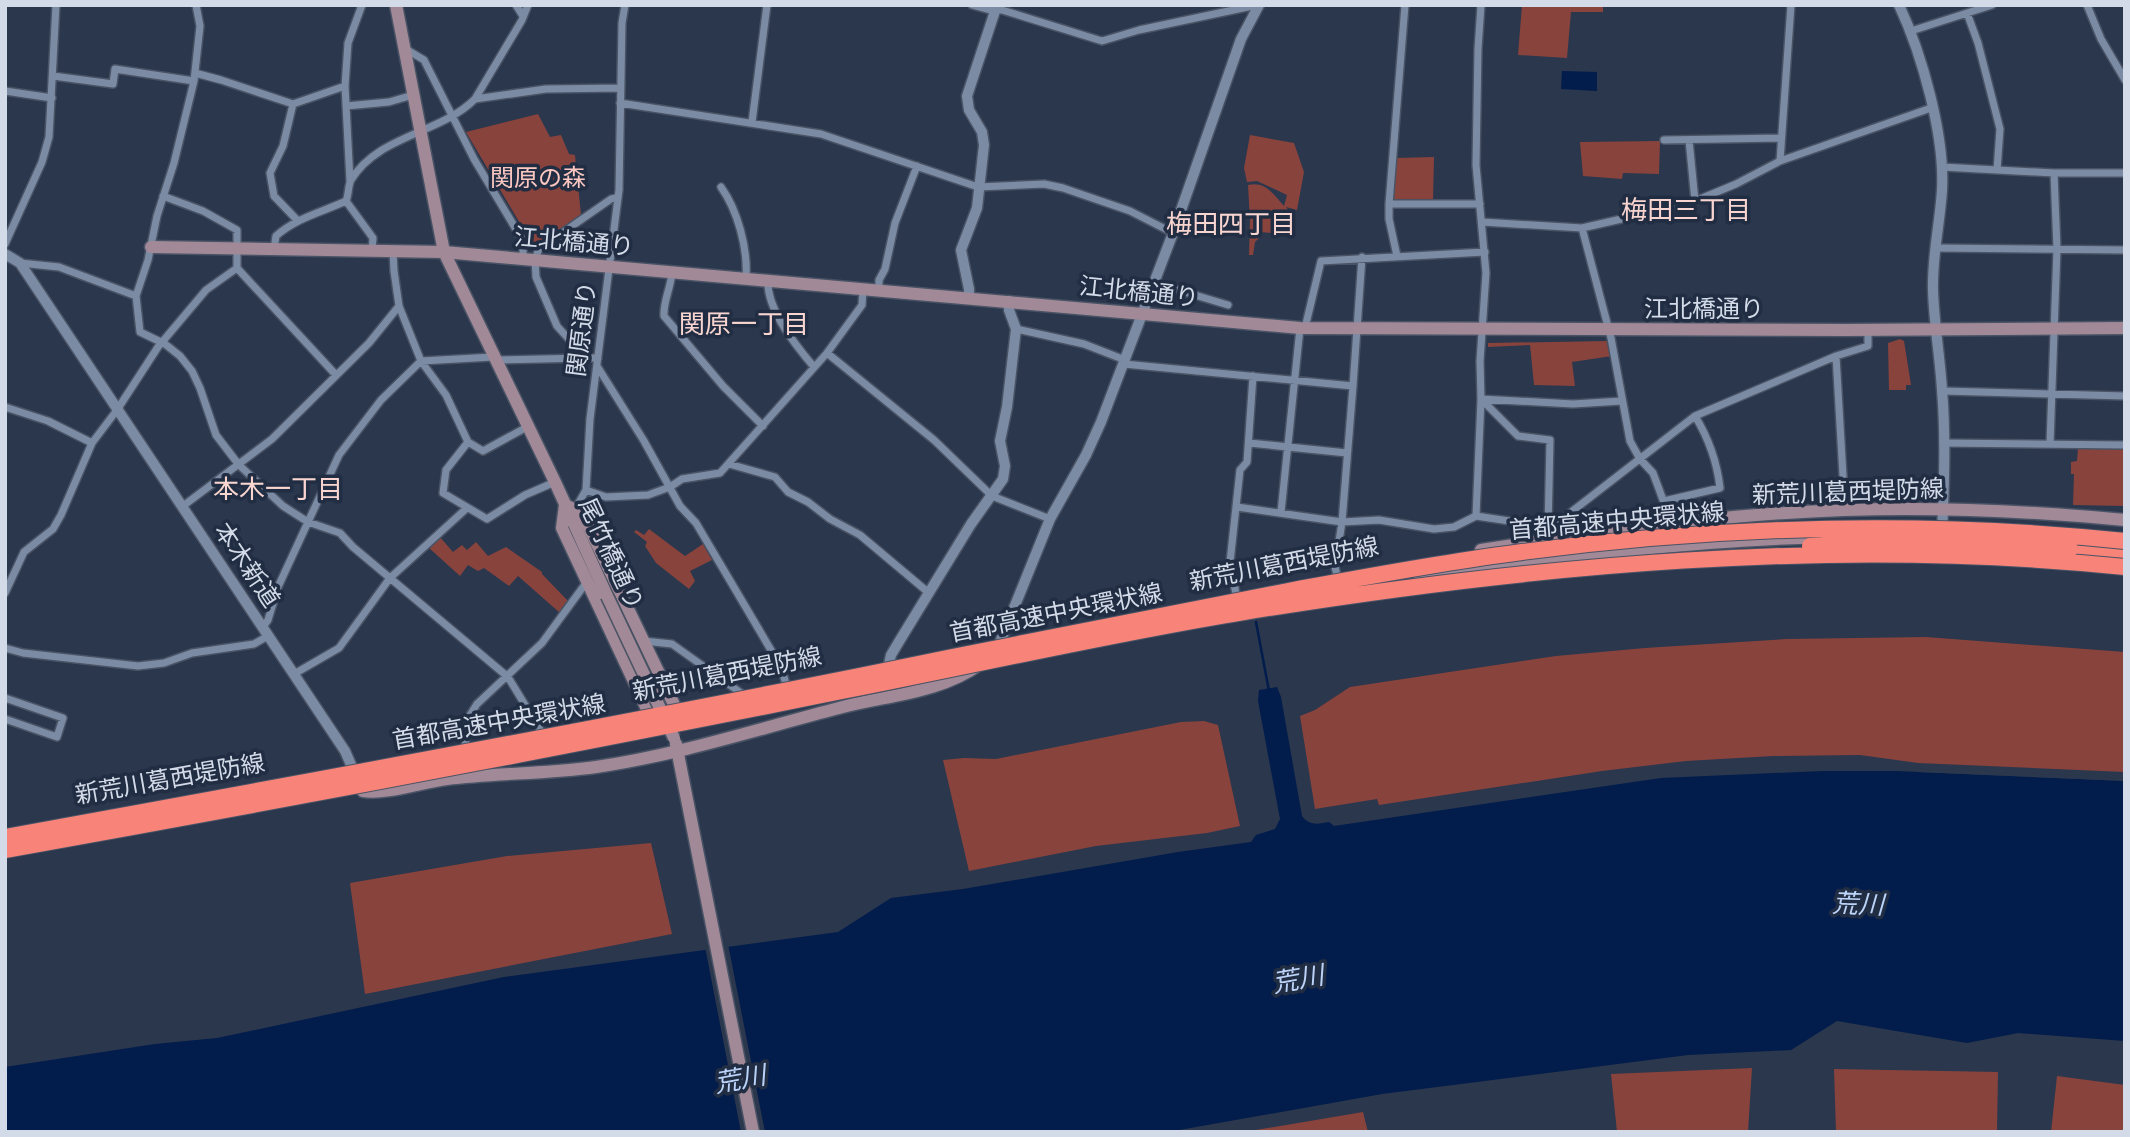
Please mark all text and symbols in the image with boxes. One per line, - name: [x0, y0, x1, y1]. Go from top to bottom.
- park label: 関原の森: [490, 160, 586, 195]
- district label: 梅田三丁目: [1621, 191, 1751, 229]
- district label: 梅田四丁目: [1166, 205, 1296, 243]
- street label: 江北橋通り: [513, 219, 635, 264]
- street label: 江北橋通り: [1078, 268, 1201, 315]
- street label: 関原通り: [558, 279, 605, 379]
- street label: 江北橋通り: [1644, 291, 1764, 326]
- district label: 関原一丁目: [679, 305, 809, 343]
- district label: 本木一丁目: [213, 470, 343, 508]
- street label: 新荒川葛西堤防線: [1751, 471, 1945, 512]
- street label: 尾竹橋通り: [570, 492, 653, 616]
- street label: 首都高速中央環状線: [1508, 494, 1726, 547]
- street label: 本木新道: [206, 515, 289, 614]
- street label: 新荒川葛西堤防線: [1186, 528, 1381, 599]
- street label: 首都高速中央環状線: [947, 575, 1165, 650]
- street label: 新荒川葛西堤防線: [629, 638, 824, 709]
- street label: 首都高速中央環状線: [390, 686, 608, 757]
- street label: 新荒川葛西堤防線: [72, 745, 267, 812]
- water label: 荒川: [1831, 884, 1888, 924]
- water label: 荒川: [1269, 955, 1330, 1002]
- water label: 荒川: [711, 1055, 772, 1102]

